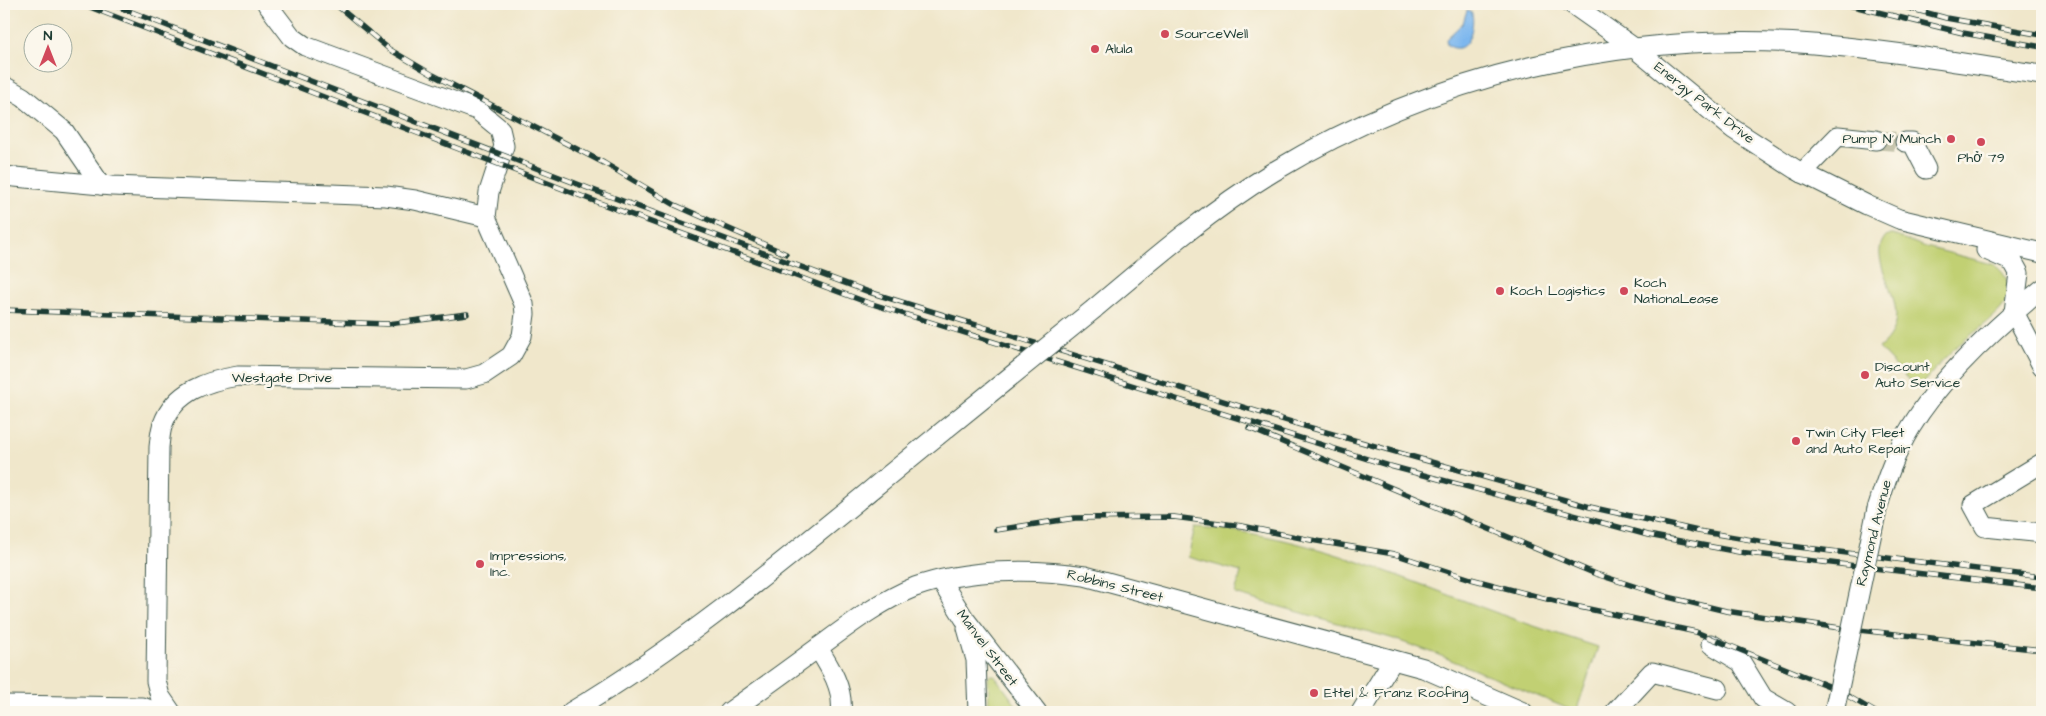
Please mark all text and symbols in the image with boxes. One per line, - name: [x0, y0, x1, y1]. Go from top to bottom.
- north arrow: [22, 22, 72, 72]
- place label: SourceWell: [1175, 24, 1248, 44]
- text: N: [44, 26, 53, 46]
- marker: SourceWell: [1159, 28, 1171, 40]
- place label: Alula: [1105, 39, 1133, 59]
- marker: Alula: [1089, 43, 1101, 55]
- street label: Energy Park Drive: [1649, 57, 1759, 149]
- place label: Pump N' Munch: [1843, 129, 1941, 149]
- marker: Pump N' Munch: [1945, 133, 1957, 145]
- marker: Phở 79: [1975, 136, 1987, 148]
- place label: Phở 79: [1957, 148, 2005, 168]
- place label: Koch NationaLease: [1634, 273, 1719, 309]
- place label: Koch Logistics: [1510, 281, 1605, 301]
- marker: Koch Logistics: [1494, 285, 1506, 297]
- marker: Koch NationaLease: [1618, 285, 1630, 297]
- place label: Discount Auto Service: [1875, 357, 1961, 393]
- street label: Westgate Drive: [232, 368, 333, 388]
- marker: Discount Auto Service: [1859, 369, 1871, 381]
- place label: Twin City Fleet and Auto Repair: [1806, 423, 1911, 459]
- marker: Twin City Fleet and Auto Repair: [1790, 435, 1802, 447]
- street label: Raymond Avenue: [1851, 477, 1897, 588]
- place label: Impressions, Inc.: [490, 546, 567, 582]
- marker: Impressions, Inc.: [474, 558, 486, 570]
- street label: Robbins Street: [1065, 564, 1166, 608]
- street label: Manvel Street: [951, 605, 1023, 691]
- place label: Ettel & Franz Roofing: [1324, 683, 1468, 703]
- marker: Ettel & Franz Roofing: [1308, 687, 1320, 699]

